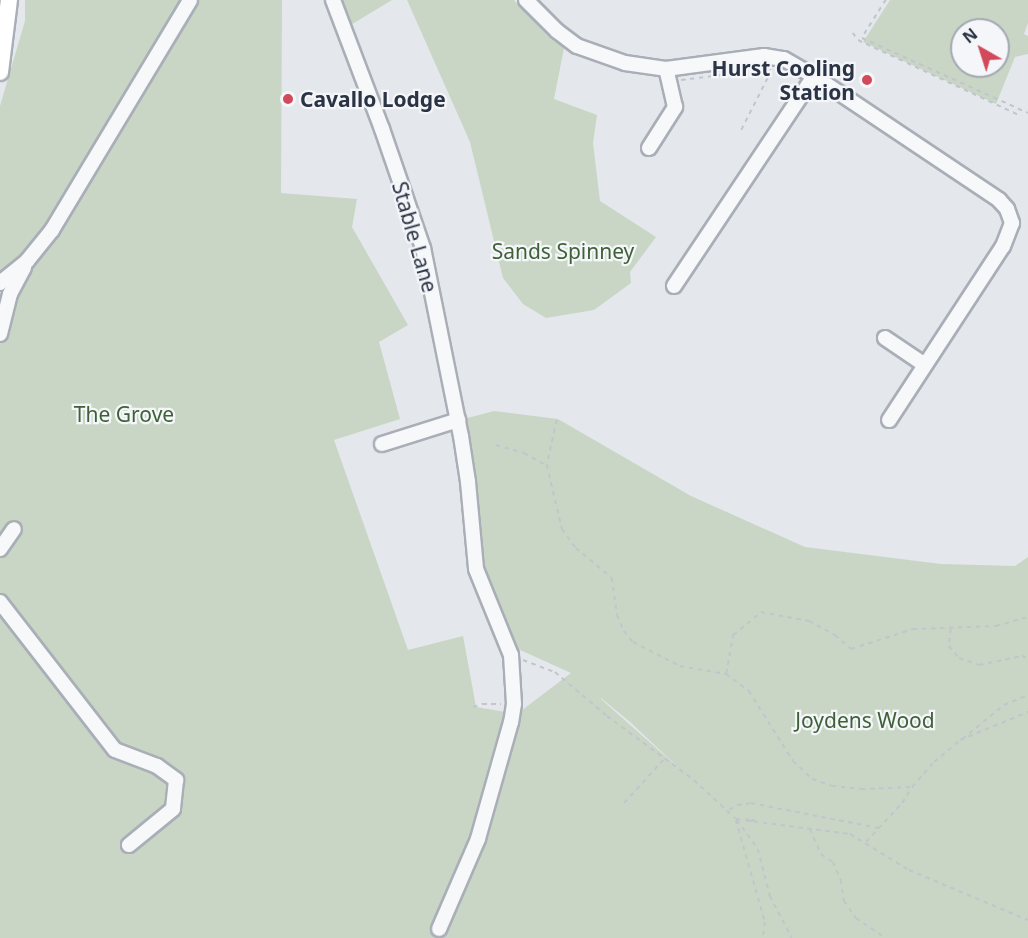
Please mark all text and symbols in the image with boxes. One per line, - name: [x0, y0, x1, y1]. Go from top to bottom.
- north arrow: [950, 18, 1010, 78]
- text: N: [958, 23, 982, 48]
- place label: Hurst Cooling Station: [712, 55, 855, 105]
- marker: Hurst Cooling Station: [860, 73, 874, 87]
- place label: Cavallo Lodge: [300, 86, 446, 112]
- marker: Cavallo Lodge: [281, 92, 295, 106]
- street label: Stable Lane: [387, 179, 443, 295]
- park label: Sands Spinney: [492, 238, 634, 264]
- park label: The Grove: [74, 401, 174, 427]
- park label: Joydens Wood: [795, 707, 935, 733]

